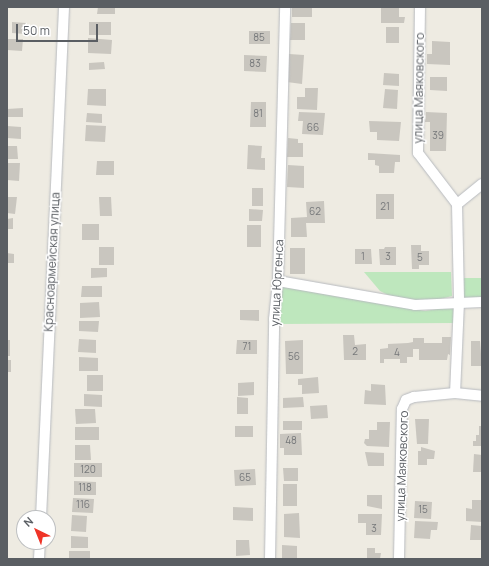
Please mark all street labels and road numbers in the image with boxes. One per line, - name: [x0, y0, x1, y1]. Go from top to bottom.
- street label: улица Маяковского: [411, 32, 427, 144]
- street label: Красноармейская улица: [41, 192, 63, 332]
- street label: улица Юргенса: [268, 239, 286, 327]
- street label: улица Маяковского: [393, 410, 411, 522]

